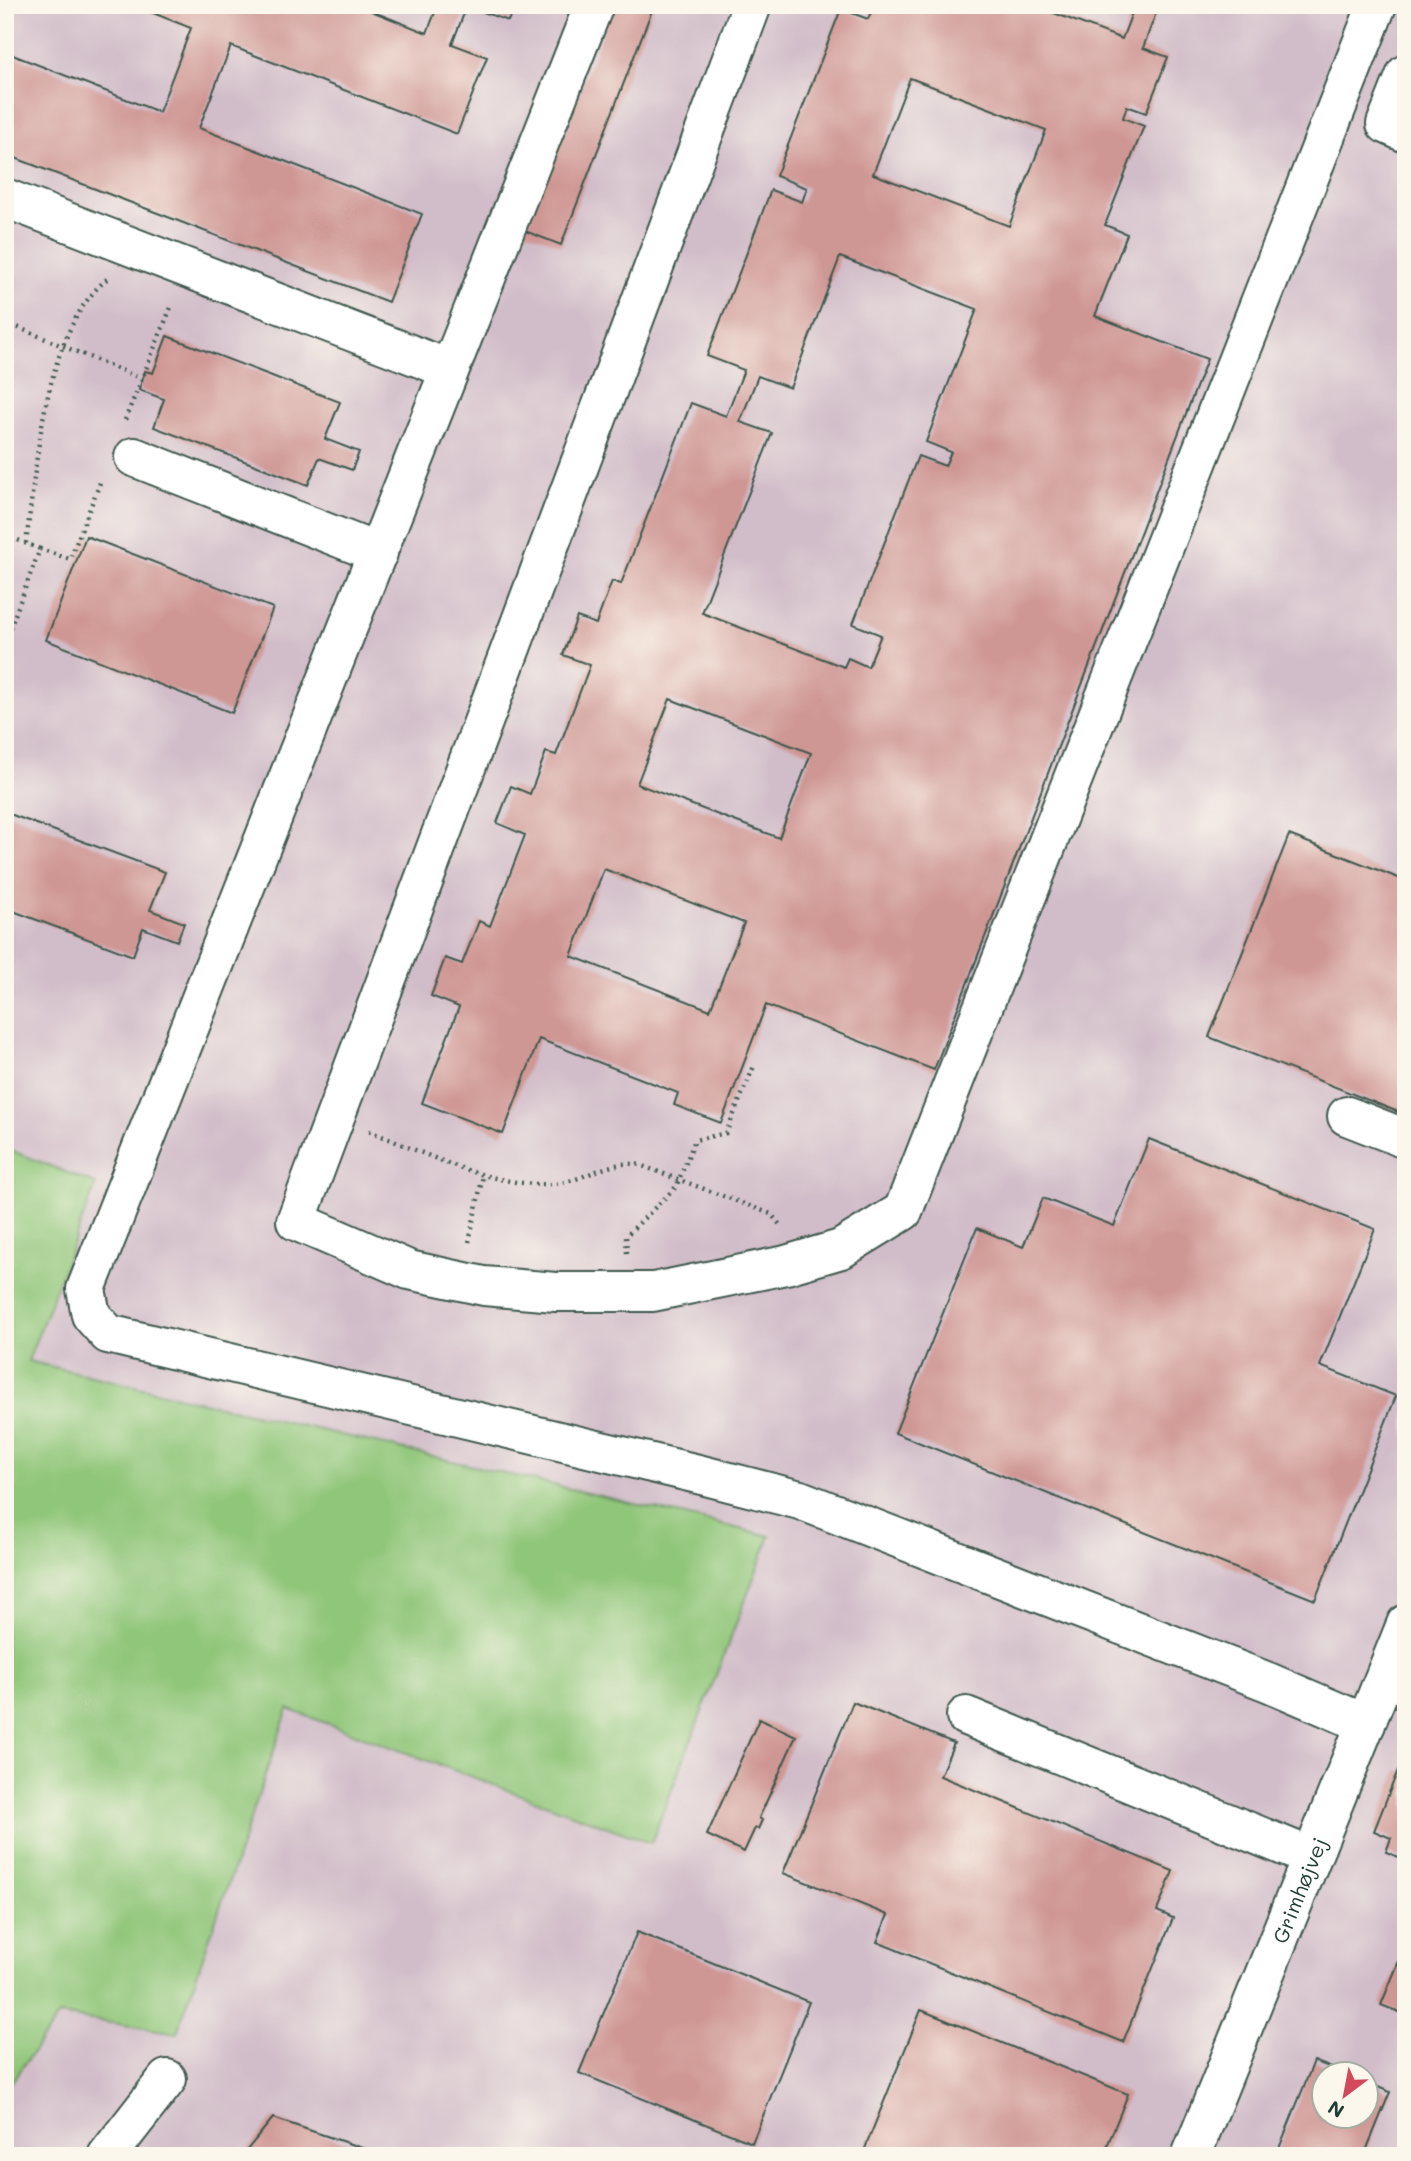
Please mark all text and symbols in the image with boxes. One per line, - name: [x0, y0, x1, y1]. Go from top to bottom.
- street label: Grimhøjvej: [1265, 1833, 1332, 1947]
- north arrow: [1310, 2060, 1380, 2130]
- text: N: [1323, 2095, 1348, 2124]

